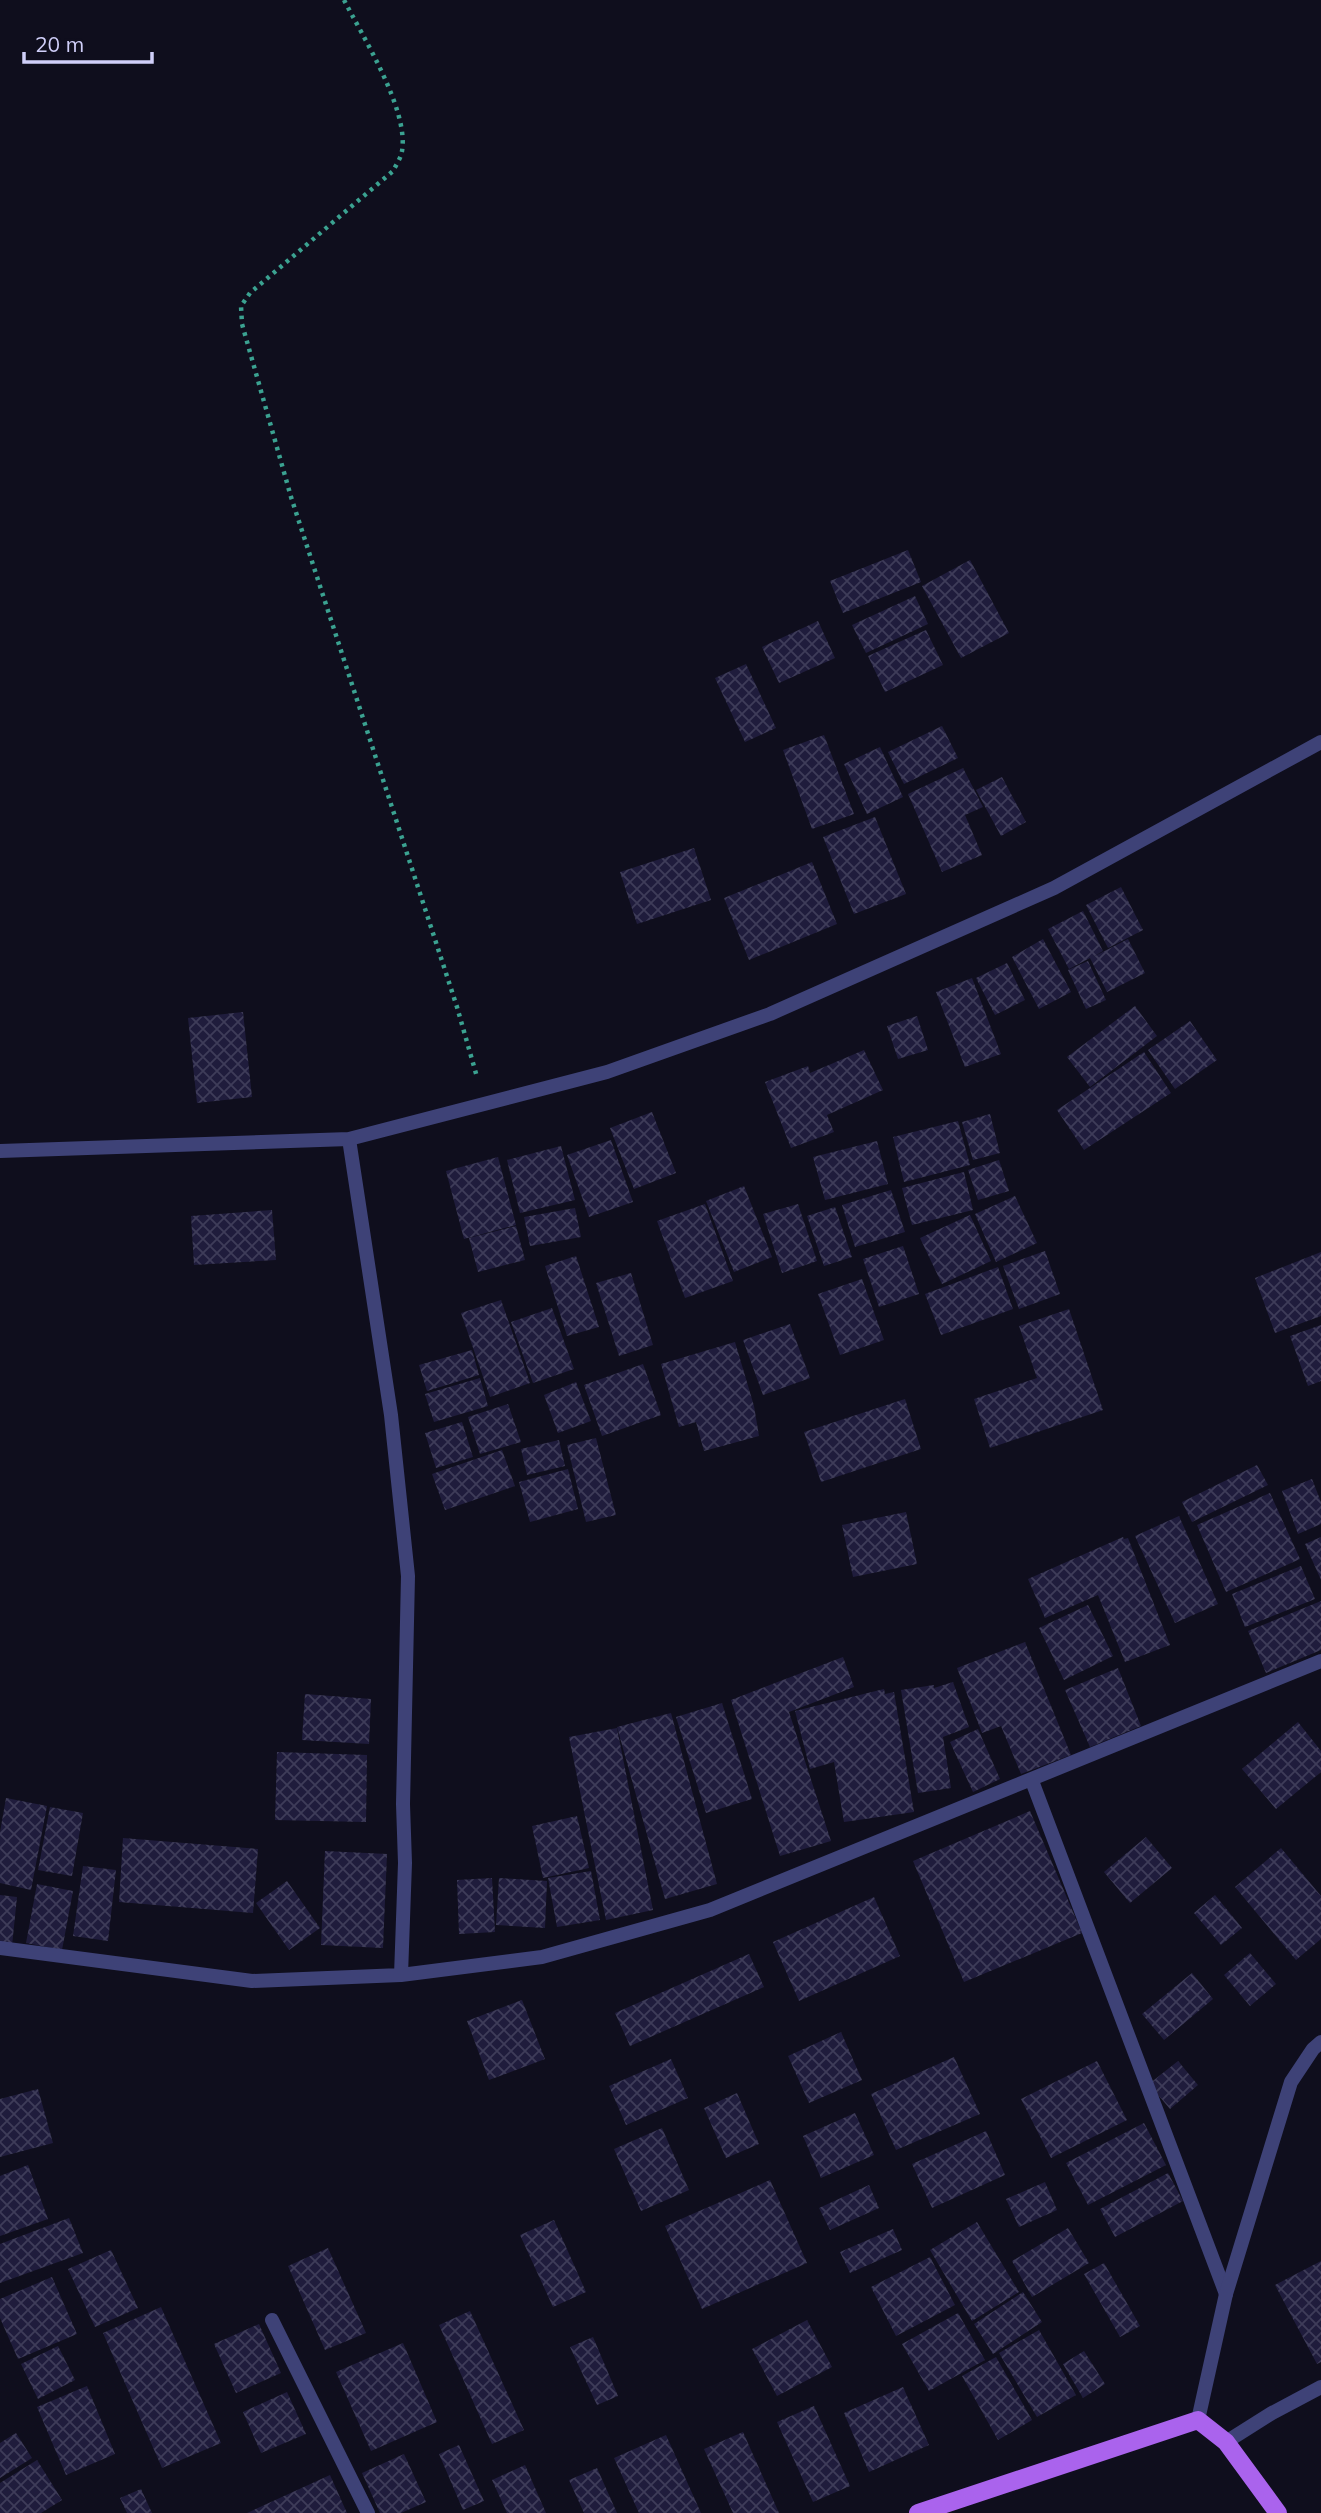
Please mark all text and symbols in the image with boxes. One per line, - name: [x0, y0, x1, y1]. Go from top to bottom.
- scale bar: [24, 21, 152, 65]
- text: 20 m: [35, 31, 84, 57]

